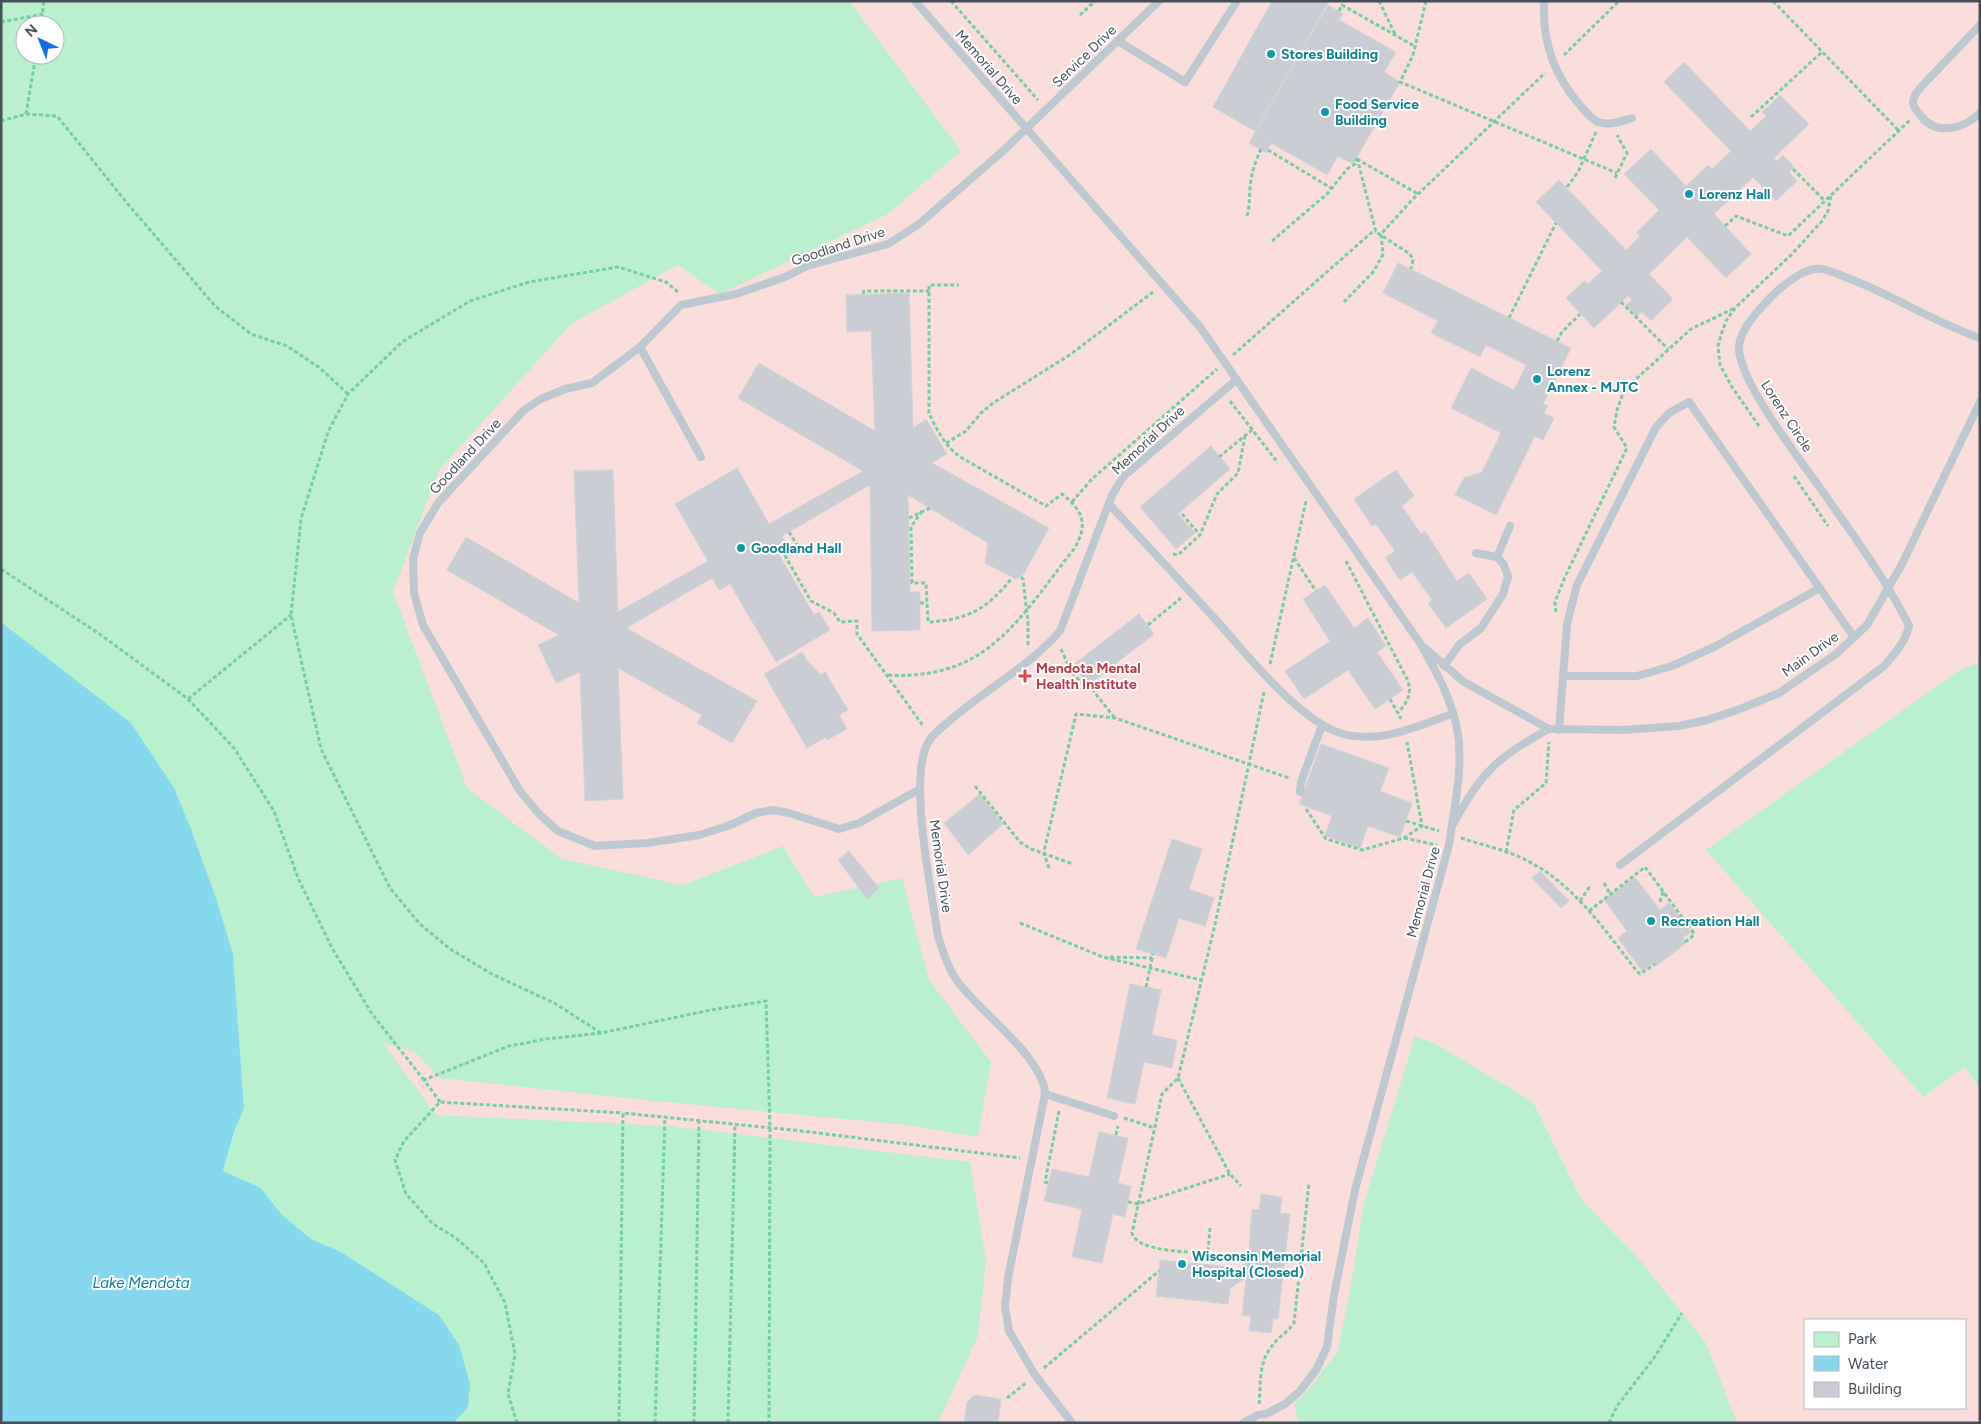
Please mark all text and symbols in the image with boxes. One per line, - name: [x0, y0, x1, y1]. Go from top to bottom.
- north arrow: [15, 15, 65, 65]
- text: N: [22, 21, 41, 41]
- street label: Service Drive: [1049, 21, 1120, 91]
- street label: Memorial Drive: [952, 26, 1026, 108]
- place label: Stores Building: [1281, 46, 1378, 63]
- marker: Stores Building: [1265, 48, 1277, 60]
- place label: Food Service Building: [1335, 96, 1419, 129]
- marker: Food Service Building: [1319, 106, 1331, 118]
- place label: Lorenz Hall: [1699, 186, 1771, 203]
- marker: Lorenz Hall: [1683, 188, 1695, 200]
- street label: Goodland Drive: [789, 223, 887, 270]
- place label: Lorenz Annex - MJTC: [1547, 363, 1638, 396]
- marker: Lorenz Annex - MJTC: [1531, 373, 1543, 385]
- street label: Lorenz Circle: [1757, 377, 1816, 456]
- street label: Memorial Drive: [1108, 402, 1189, 478]
- street label: Goodland Drive: [426, 415, 505, 498]
- place label: Goodland Hall: [751, 540, 841, 557]
- marker: Goodland Hall: [735, 542, 747, 554]
- street label: Main Drive: [1779, 628, 1842, 681]
- place label: Mendota Mental Health Institute: [1036, 660, 1141, 693]
- marker: Mendota Mental Health Institute: [1018, 669, 1032, 683]
- street label: Memorial Drive: [926, 819, 955, 914]
- street label: Memorial Drive: [1403, 844, 1444, 940]
- place label: Recreation Hall: [1661, 913, 1760, 930]
- marker: Recreation Hall: [1645, 915, 1657, 927]
- place label: Wisconsin Memorial Hospital (Closed): [1192, 1248, 1321, 1281]
- marker: Wisconsin Memorial Hospital (Closed): [1176, 1258, 1188, 1270]
- water label: Lake Mendota: [93, 1274, 190, 1292]
- legend: [1804, 1319, 1966, 1409]
- text: Park: [1848, 1330, 1877, 1348]
- text: Water: [1848, 1355, 1888, 1373]
- text: Building: [1848, 1380, 1902, 1398]

